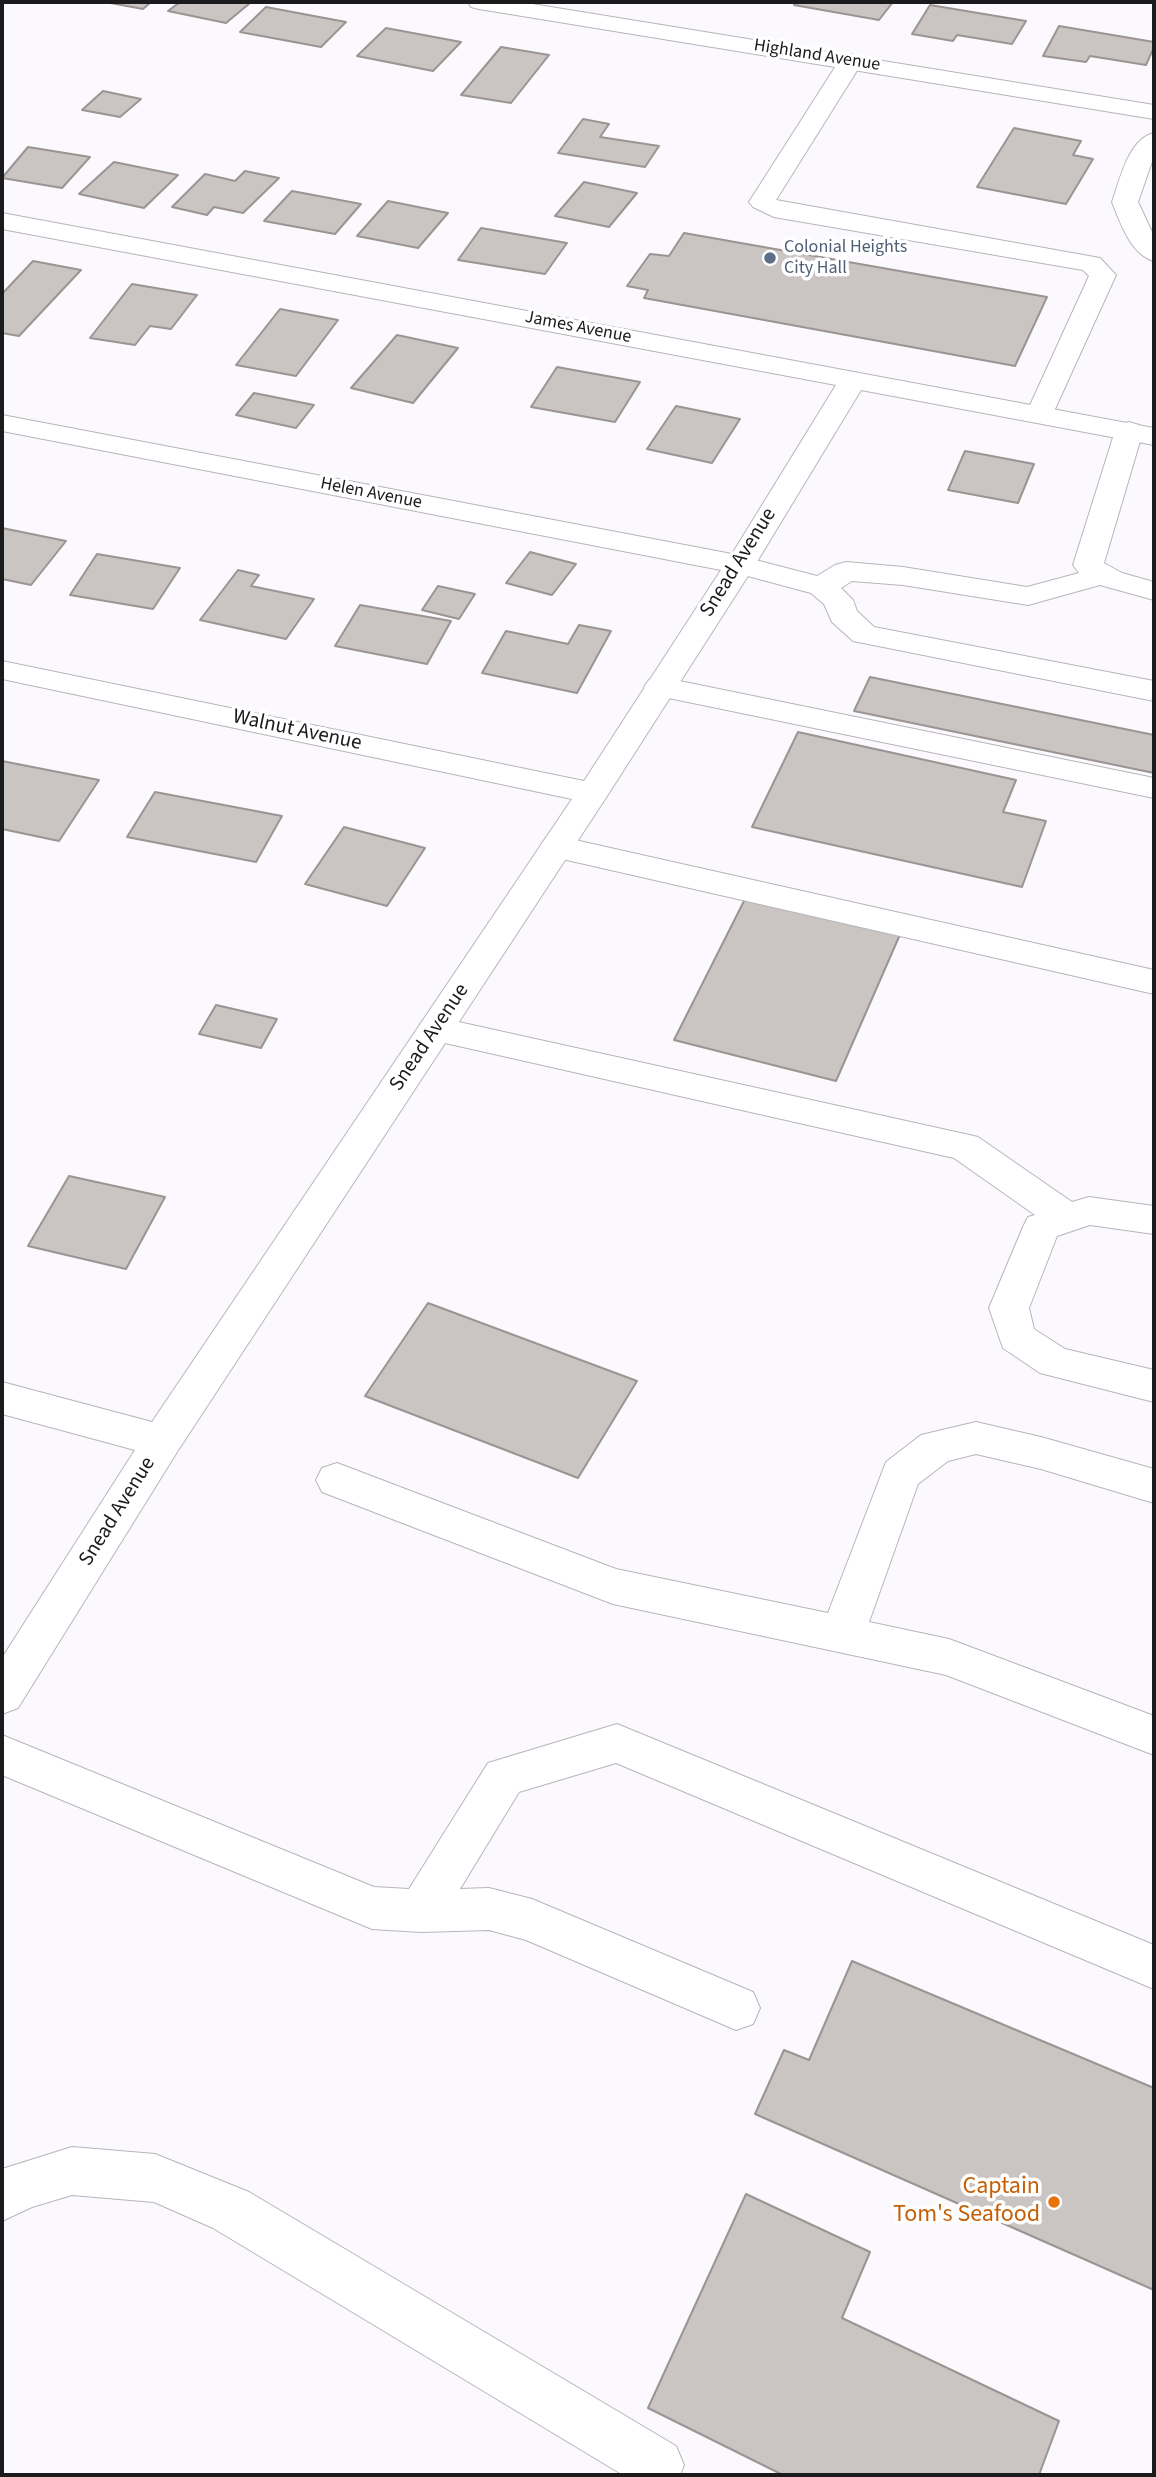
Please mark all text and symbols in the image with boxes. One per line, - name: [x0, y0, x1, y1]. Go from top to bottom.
- street label: Highland Avenue: [752, 35, 882, 77]
- place label: Colonial Heights City Hall: [784, 237, 907, 280]
- marker: Colonial Heights City Hall: [762, 250, 778, 266]
- street label: James Avenue: [523, 307, 633, 349]
- street label: Helen Avenue: [318, 474, 424, 514]
- street label: Snead Avenue: [695, 504, 783, 622]
- street label: Walnut Avenue: [230, 705, 364, 757]
- street label: Snead Avenue: [385, 980, 475, 1096]
- street label: Snead Avenue: [74, 1453, 162, 1571]
- place label: Captain Tom's Seafood: [893, 2174, 1040, 2230]
- marker: Captain Tom's Seafood: [1046, 2194, 1062, 2210]

